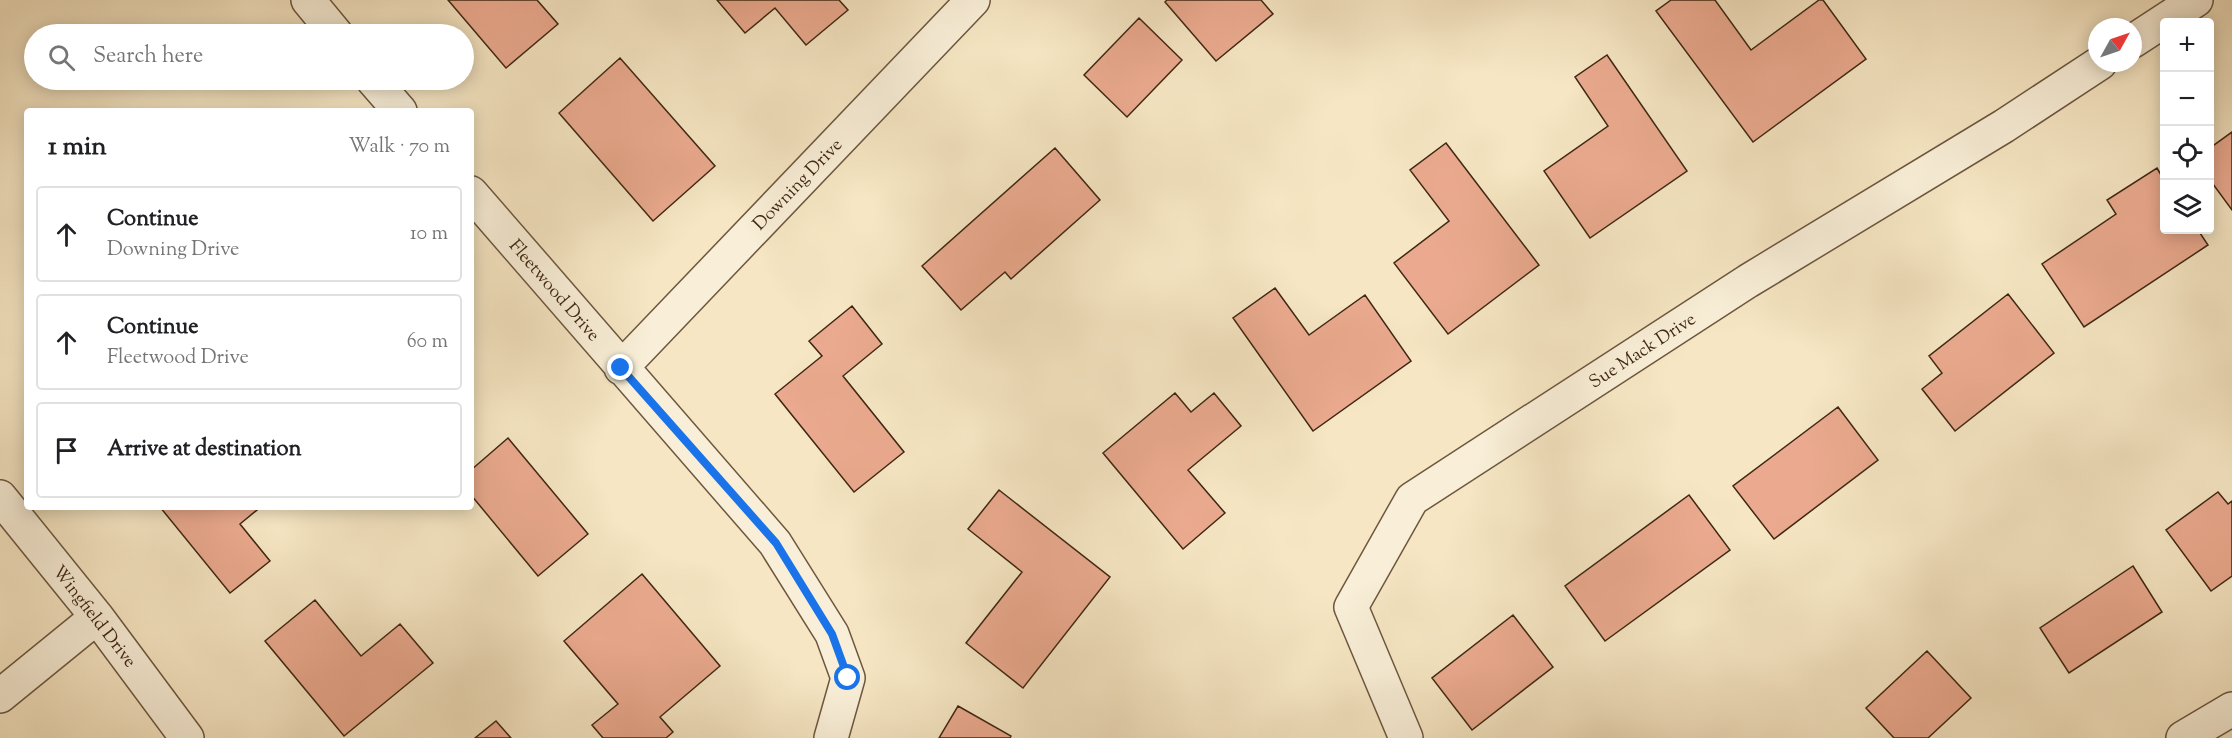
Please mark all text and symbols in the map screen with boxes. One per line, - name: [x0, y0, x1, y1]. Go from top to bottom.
- north arrow: [2088, 18, 2142, 72]
- map controls: [2160, 18, 2214, 234]
- button: +: [2160, 18, 2214, 72]
- search box: [24, 24, 474, 90]
- icon: search: [45, 41, 78, 74]
- text: Search here: [93, 41, 203, 73]
- button: −: [2160, 72, 2214, 126]
- button: locate: [2160, 126, 2214, 180]
- text: 1 min: [48, 129, 107, 166]
- text: Walk · 70 m: [348, 133, 450, 162]
- street label: Downing Drive: [748, 133, 849, 237]
- button: layers: [2160, 180, 2214, 234]
- text: Continue: [107, 204, 198, 236]
- icon: ahead: [50, 218, 83, 251]
- text: 10 m: [410, 220, 448, 249]
- street label: Fleetwood Drive: [502, 235, 605, 348]
- text: Downing Drive: [107, 236, 239, 265]
- street label: Sue Mack Drive: [1584, 307, 1702, 396]
- text: Continue: [107, 312, 198, 344]
- icon: ahead: [50, 326, 83, 359]
- text: 60 m: [407, 328, 448, 357]
- text: Fleetwood Drive: [107, 344, 249, 373]
- route end: [607, 354, 633, 380]
- icon: arrive: [50, 434, 83, 467]
- text: Arrive at destination: [107, 434, 302, 466]
- street label: Wingfield Drive: [45, 561, 142, 674]
- route start: [834, 664, 860, 690]

